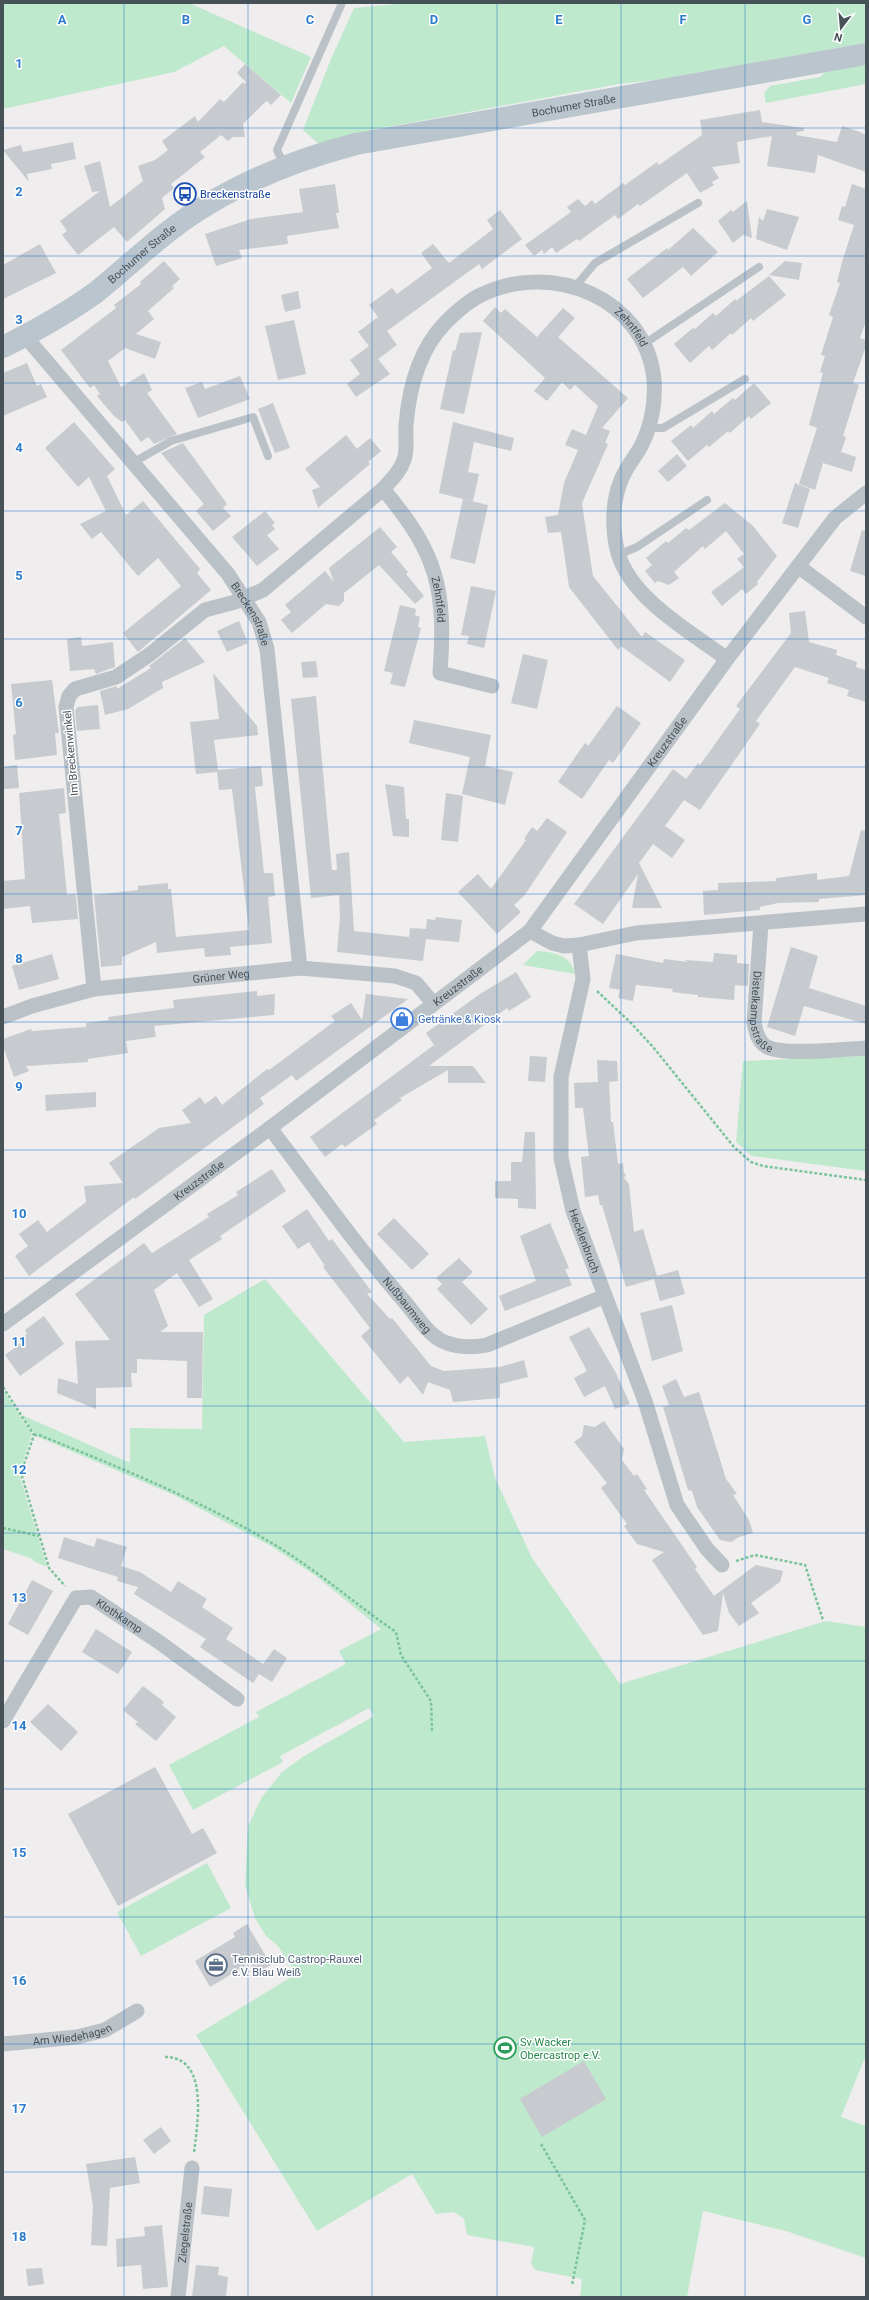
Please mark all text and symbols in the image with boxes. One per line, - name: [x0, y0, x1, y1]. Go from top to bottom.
- north arrow: [821, 8, 861, 48]
- text: A: [58, 12, 67, 27]
- text: B: [182, 12, 190, 27]
- text: C: [306, 12, 315, 27]
- text: D: [430, 12, 438, 27]
- text: E: [555, 12, 563, 27]
- text: F: [679, 12, 687, 27]
- text: G: [803, 12, 812, 27]
- text: N: [833, 30, 844, 44]
- text: 1: [15, 56, 23, 71]
- street label: Bochumer Straße: [531, 92, 617, 119]
- bus stop icon: Breckenstraße: [172, 181, 198, 207]
- text: 2: [15, 184, 23, 199]
- place label: Breckenstraße: [200, 188, 271, 201]
- street label: Bochumer Straße: [105, 221, 179, 286]
- street label: Zehntfeld: [612, 305, 651, 349]
- text: 3: [15, 312, 23, 327]
- text: 4: [15, 440, 23, 455]
- text: 5: [15, 568, 23, 583]
- street label: Zehntfeld: [429, 575, 448, 623]
- street label: Breckenstraße: [228, 580, 272, 647]
- text: 6: [15, 695, 23, 710]
- street label: Im Breckenwinkel: [61, 710, 81, 796]
- street label: Kreuzstraße: [644, 714, 690, 770]
- text: 7: [15, 823, 23, 838]
- text: 8: [15, 951, 23, 966]
- street label: Kreuzstraße: [430, 962, 486, 1009]
- street label: Grüner Weg: [192, 967, 250, 985]
- street label: Distelkampstraße: [747, 970, 775, 1055]
- shop icon: Getränke & Kiosk: [389, 1006, 415, 1032]
- place label: Getränke & Kiosk: [418, 1013, 502, 1026]
- text: 9: [15, 1079, 23, 1094]
- street label: Kreuzstraße: [171, 1157, 227, 1203]
- text: 10: [12, 1206, 26, 1221]
- street label: Hecklenbruch: [566, 1207, 602, 1275]
- street label: Nußbaumweg: [380, 1275, 434, 1336]
- text: 11: [12, 1334, 26, 1349]
- text: 12: [12, 1462, 26, 1477]
- text: 13: [12, 1590, 26, 1605]
- street label: Klothkamp: [94, 1596, 145, 1636]
- text: 14: [12, 1718, 27, 1733]
- text: 15: [12, 1845, 26, 1860]
- office icon: Tennisclub Castrop-Rauxel e.V. Blau Weiß: [203, 1952, 229, 1978]
- place label: Tennisclub Castrop-Rauxel e.V. Blau Weiß: [232, 1953, 362, 1979]
- text: 16: [12, 1973, 27, 1988]
- street label: Am Wiedehagen: [32, 2021, 114, 2048]
- sports icon: Sv Wacker Obercastrop e.V.: [492, 2035, 518, 2061]
- place label: Sv Wacker Obercastrop e.V.: [520, 2036, 601, 2062]
- text: 17: [12, 2101, 26, 2116]
- street label: Ziegelstraße: [175, 2201, 195, 2263]
- text: 18: [12, 2229, 26, 2244]

